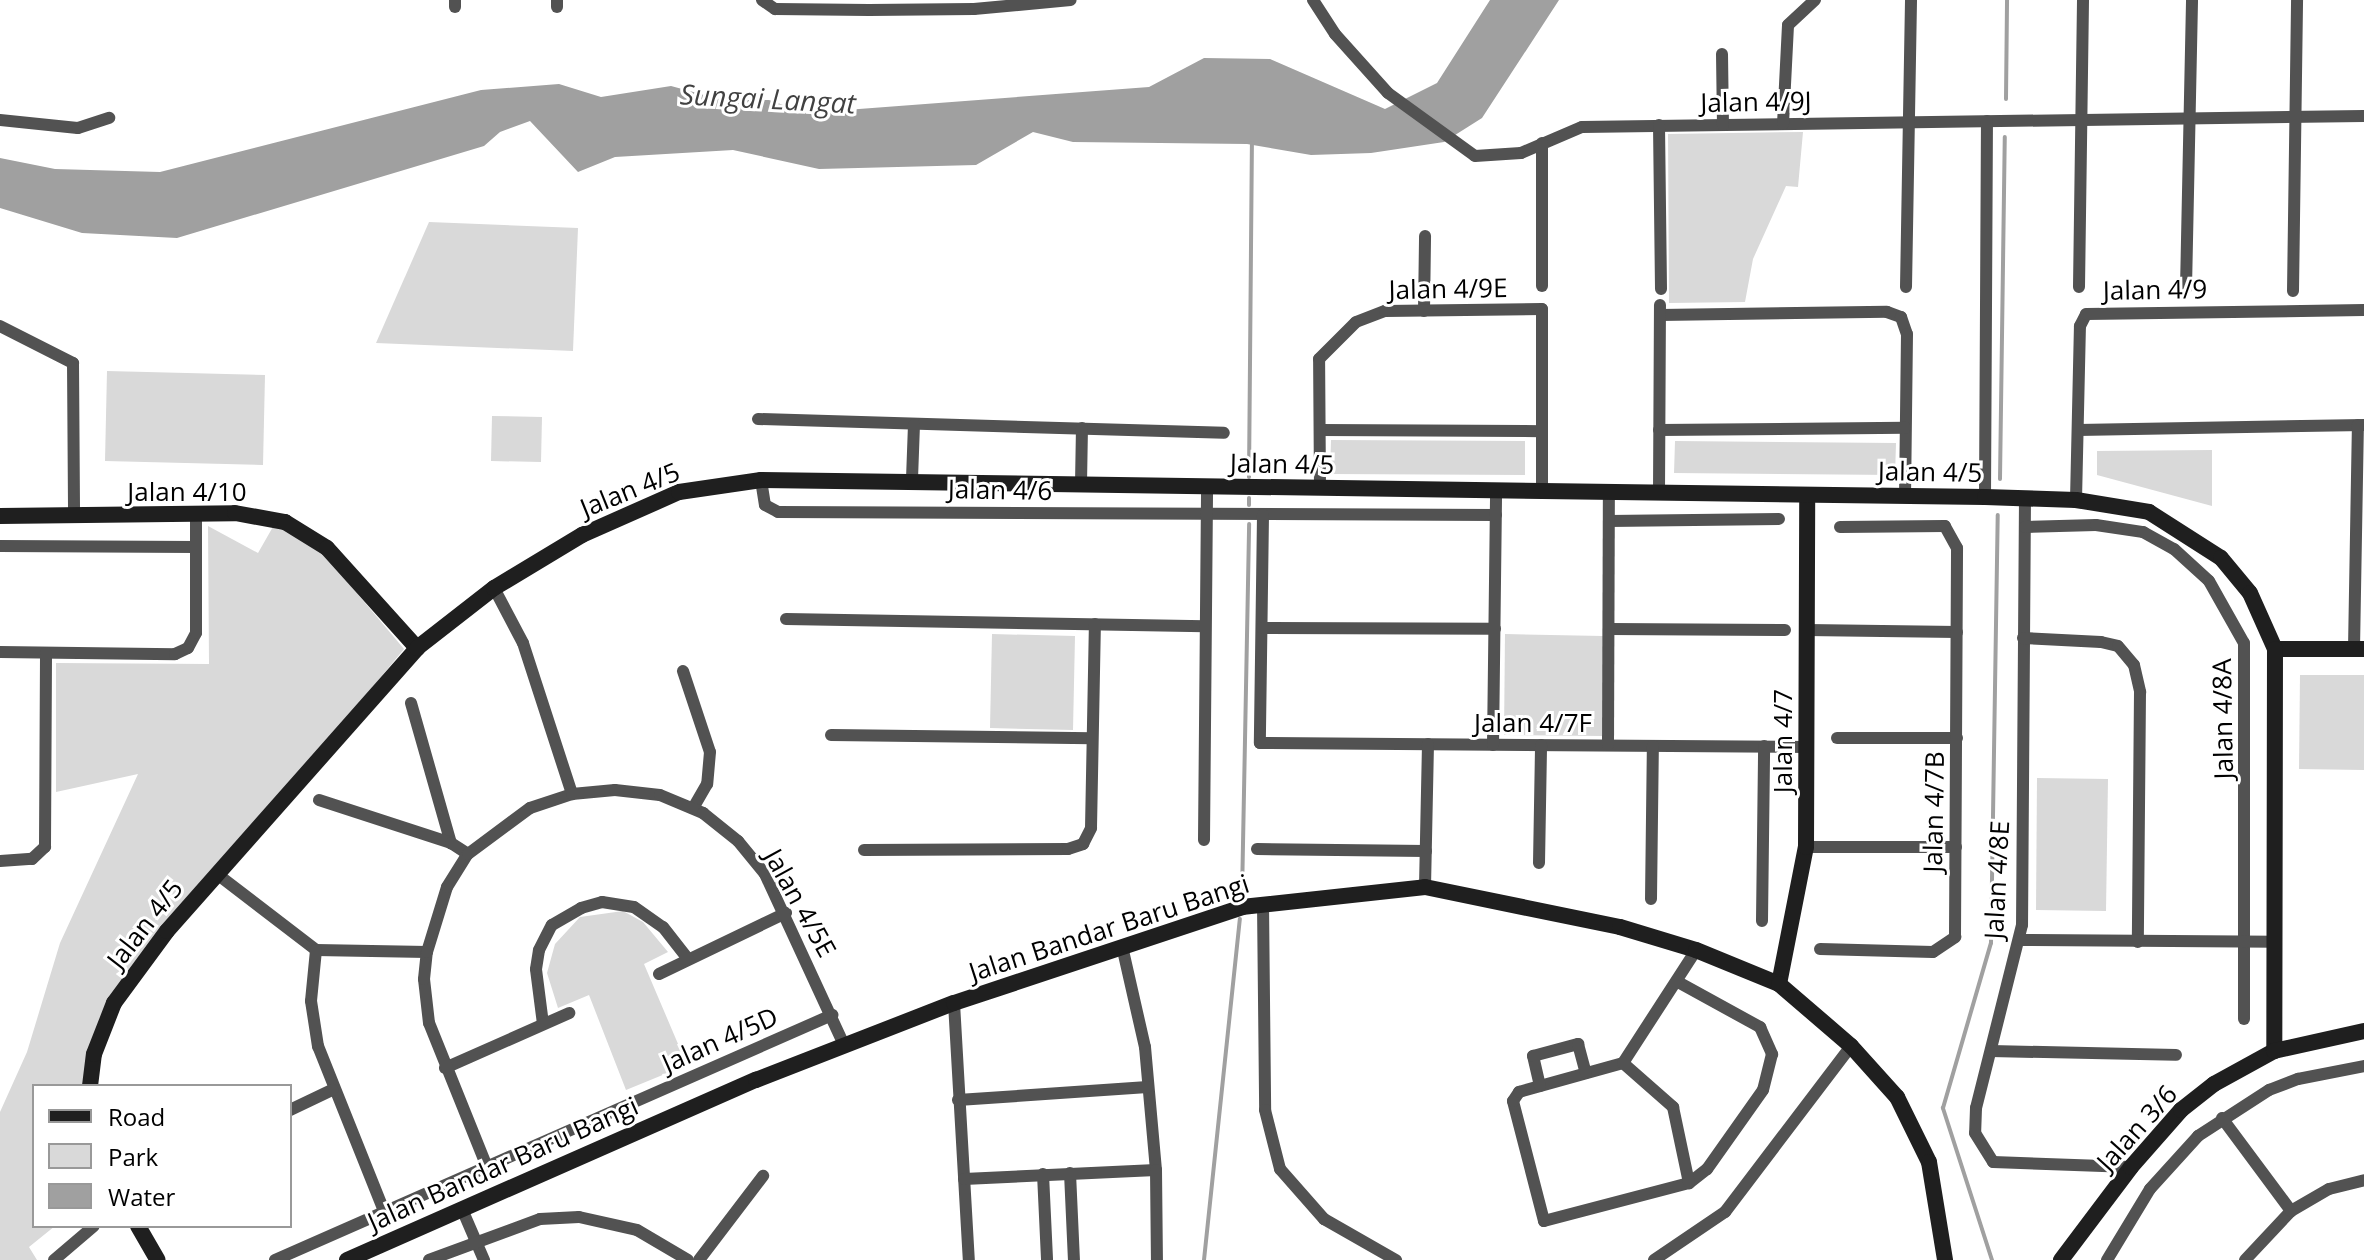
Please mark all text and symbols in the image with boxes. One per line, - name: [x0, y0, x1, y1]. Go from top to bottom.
- water label: Sungai Langat: [679, 77, 857, 119]
- street label: Jalan 4/9J: [1700, 85, 1812, 119]
- street label: Jalan 4/9E: [1388, 272, 1508, 306]
- street label: Jalan 4/9: [2103, 273, 2207, 307]
- street label: Jalan 4/5: [1230, 447, 1334, 481]
- street label: Jalan 4/5: [1878, 455, 1982, 489]
- street label: Jalan 4/5: [576, 456, 684, 524]
- street label: Jalan 4/6: [948, 473, 1052, 507]
- street label: Jalan 4/10: [127, 476, 247, 508]
- street label: Jalan 4/8A: [2206, 658, 2240, 780]
- street label: Jalan 4/7: [1767, 689, 1799, 793]
- street label: Jalan 4/7F: [1474, 707, 1592, 739]
- street label: Jalan 4/7B: [1917, 751, 1951, 873]
- street label: Jalan 4/8E: [1978, 820, 2016, 940]
- street label: Jalan 4/5E: [758, 843, 842, 963]
- street label: Jalan Bandar Baru Bangi: [965, 868, 1253, 988]
- street label: Jalan 4/5: [101, 873, 189, 975]
- street label: Jalan 4/5D: [657, 1001, 783, 1079]
- street label: Jalan 3/6: [2090, 1079, 2184, 1177]
- legend: [32, 1084, 292, 1228]
- street label: Jalan Bandar Baru Bangi: [363, 1090, 643, 1238]
- text: Road: [108, 1100, 165, 1133]
- text: Park: [108, 1140, 158, 1173]
- text: Water: [108, 1180, 175, 1213]

